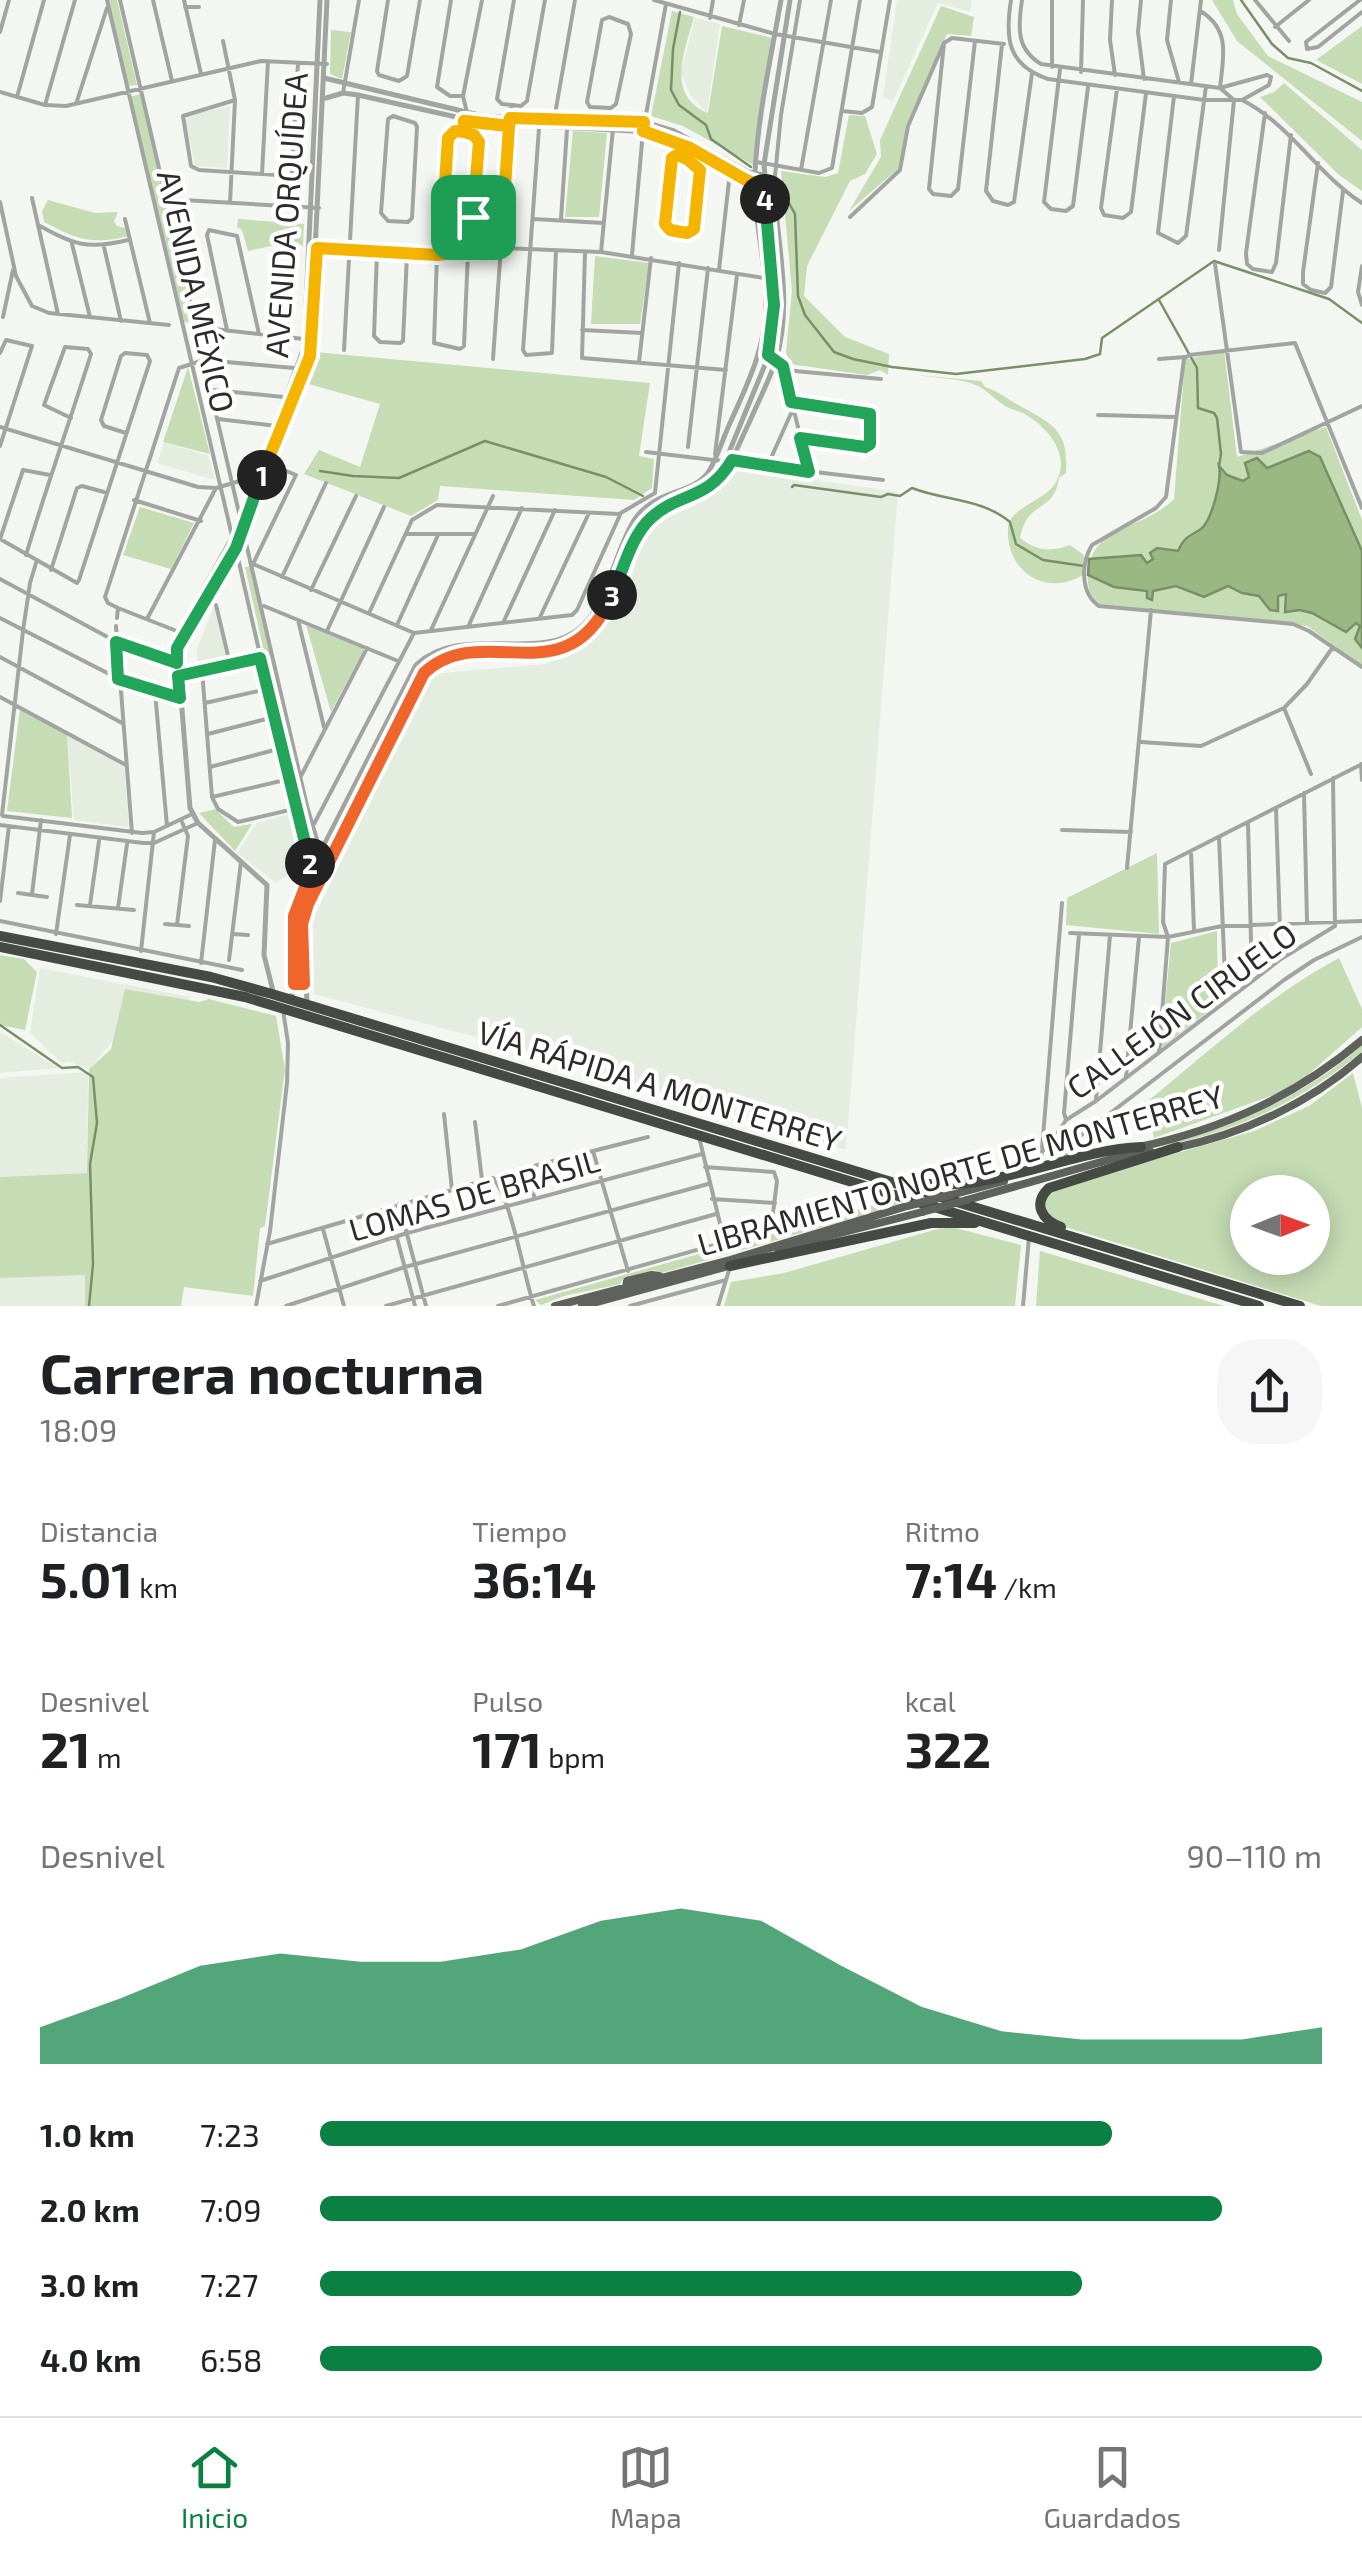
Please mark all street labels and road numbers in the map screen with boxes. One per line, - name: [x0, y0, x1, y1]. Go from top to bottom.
- street label: AVENIDA ORQUÍDEA: [256, 71, 315, 359]
- street label: AVENIDA MÉXICO: [151, 166, 243, 416]
- street label: CALLEJÓN CIRUELO: [1059, 914, 1303, 1106]
- street label: VÍA RÁPIDA A MONTERREY: [474, 1012, 846, 1158]
- street label: LIBRAMIENTO NORTE DE MONTERREY: [693, 1076, 1227, 1262]
- street label: LOMAS DE BRASIL: [344, 1140, 604, 1248]

